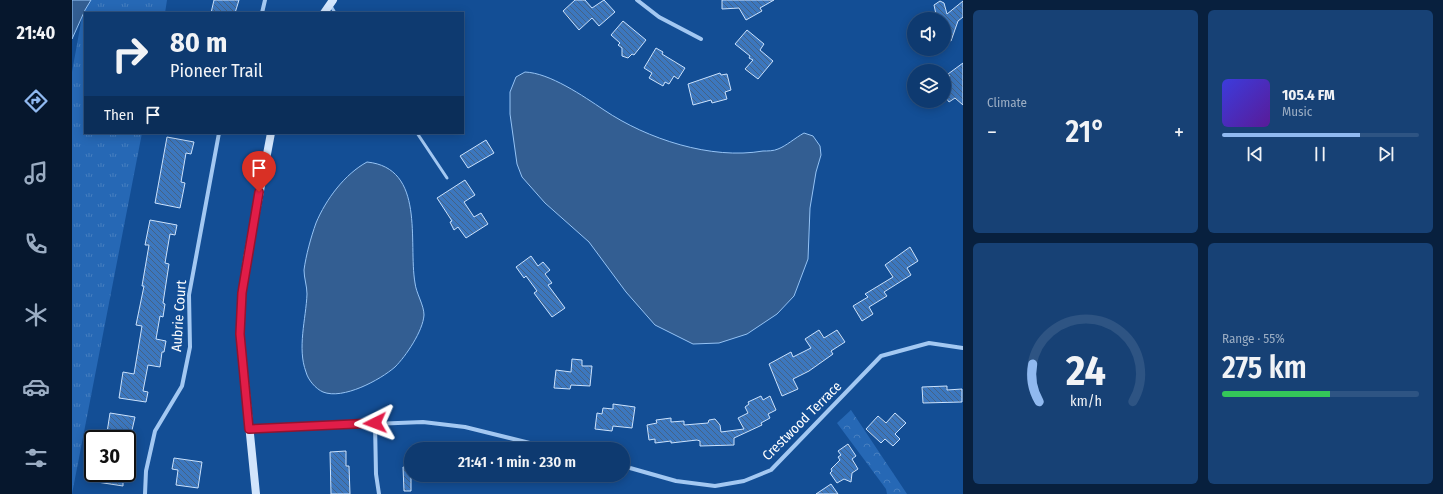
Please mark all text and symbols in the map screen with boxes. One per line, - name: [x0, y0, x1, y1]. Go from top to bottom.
- map controls: [907, 12, 951, 108]
- button: sound: [907, 12, 951, 56]
- text: 21:40: [17, 22, 55, 44]
- text: 80 m: [170, 26, 227, 59]
- icon: right: [104, 28, 156, 80]
- text: Pioneer Trail: [170, 60, 263, 82]
- button: layers: [907, 64, 951, 108]
- text: 105.4 FM: [1282, 86, 1335, 104]
- icon: directions: [22, 87, 50, 115]
- text: Climate: [987, 95, 1027, 110]
- icon: arrive: [142, 104, 164, 126]
- text: Music: [1282, 104, 1312, 119]
- text: Then: [104, 106, 134, 124]
- text: 21°: [1066, 114, 1105, 150]
- text: −: [987, 119, 997, 146]
- text: +: [1174, 119, 1184, 146]
- icon: previous: [1244, 143, 1266, 165]
- icon: pause: [1309, 143, 1331, 165]
- icon: next: [1375, 143, 1397, 165]
- pin: [242, 151, 276, 192]
- icon: arrive: [248, 157, 270, 179]
- icon: music: [22, 159, 50, 187]
- icon: phone: [22, 230, 50, 258]
- street label: Aubrie Court: [168, 279, 190, 352]
- icon: climate: [22, 301, 50, 329]
- text: Range · 55%: [1222, 331, 1285, 346]
- text: 24: [1065, 345, 1105, 395]
- text: 275 km: [1222, 350, 1307, 386]
- icon: car: [22, 373, 50, 401]
- street label: Crestwood Terrace: [759, 378, 845, 464]
- text: km/h: [1070, 392, 1101, 409]
- position arrow: [354, 402, 396, 444]
- speed limit sign: 30: [84, 430, 136, 482]
- icon: filters: [22, 444, 50, 472]
- text: 21:41 · 1 min · 230 m: [458, 453, 576, 471]

